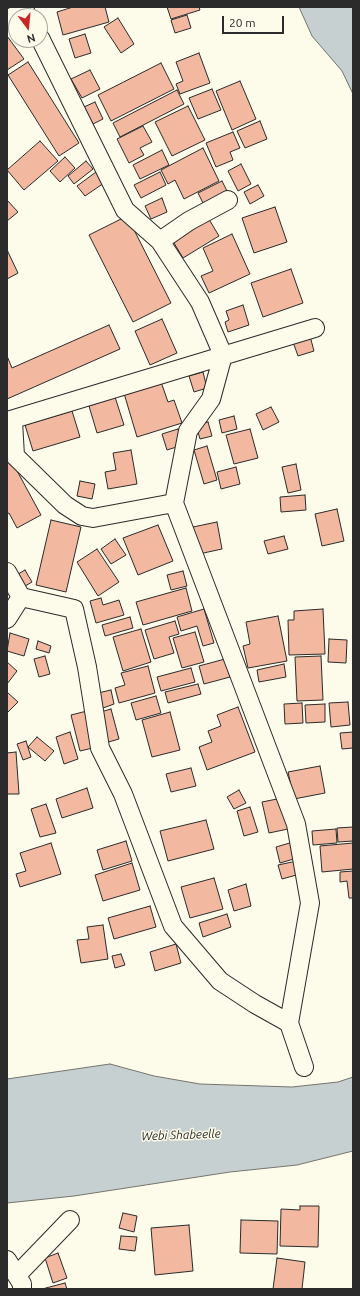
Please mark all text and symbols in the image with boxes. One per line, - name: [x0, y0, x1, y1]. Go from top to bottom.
- north arrow: [8, 8, 48, 48]
- scale bar: [224, 8, 286, 34]
- text: 20 m: [229, 16, 256, 29]
- text: N: [25, 32, 37, 45]
- water label: Webi Shabeelle: [141, 1126, 221, 1144]

